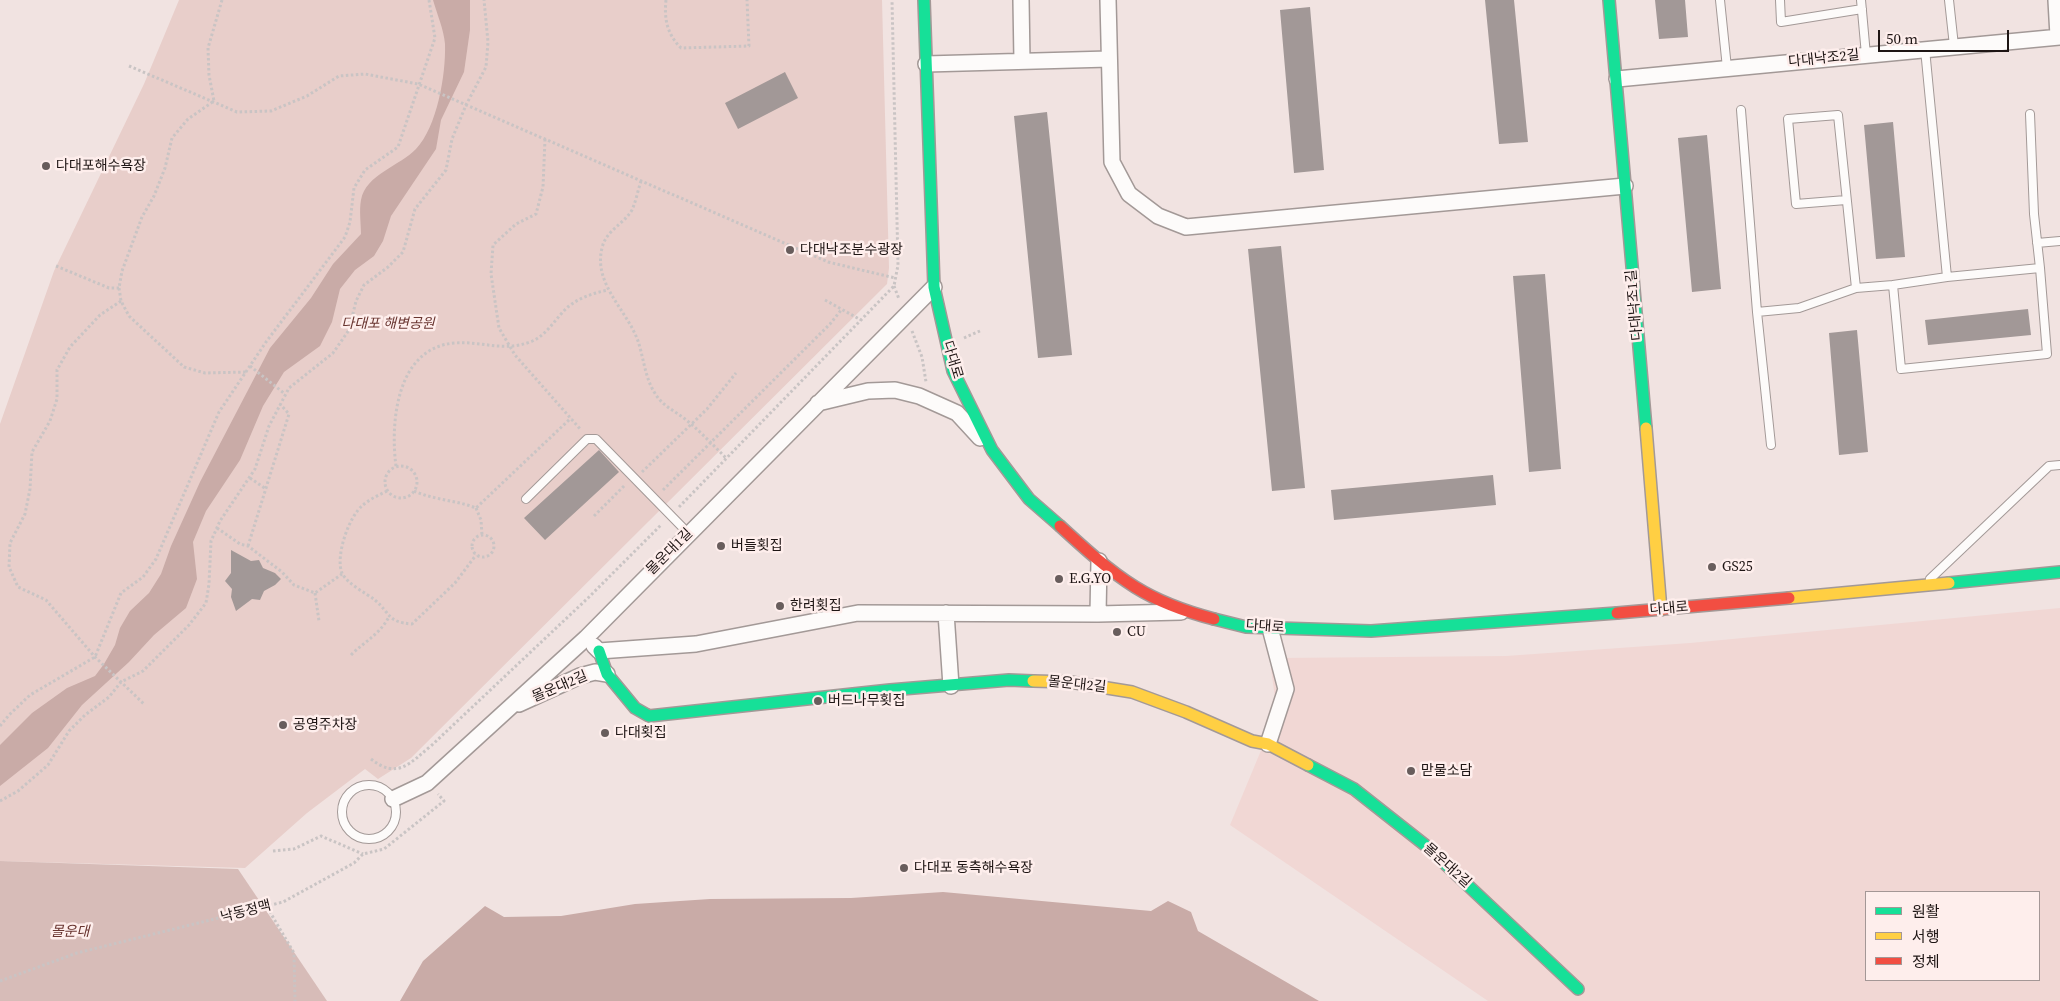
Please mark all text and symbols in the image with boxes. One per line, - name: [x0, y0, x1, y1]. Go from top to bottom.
- scale bar: [1880, 20, 2011, 52]
- text: 50 m: [1886, 28, 1918, 49]
- street label: 다대낙조2길: [1788, 47, 1860, 71]
- place label: 다대포해수욕장: [56, 158, 146, 174]
- marker: 다대포해수욕장: [40, 160, 52, 172]
- place label: 다대낙조분수광장: [800, 242, 903, 258]
- marker: 다대낙조분수광장: [784, 244, 796, 256]
- street label: 다대낙조1길: [1624, 269, 1646, 341]
- park label: 다대포 해변공원: [341, 316, 435, 332]
- street label: 다대로: [938, 339, 966, 381]
- street label: 몰운대1길: [643, 525, 697, 579]
- place label: 버들횟집: [731, 538, 783, 554]
- marker: 버들횟집: [715, 540, 727, 552]
- place label: GS25: [1722, 559, 1753, 575]
- marker: GS25: [1706, 561, 1718, 573]
- place label: E.G.YO: [1069, 571, 1111, 587]
- marker: E.G.YO: [1053, 573, 1065, 585]
- place label: 한려횟집: [790, 598, 842, 614]
- street label: 다대로: [1649, 599, 1689, 619]
- marker: 한려횟집: [774, 600, 786, 612]
- street label: 다대로: [1245, 617, 1285, 637]
- place label: CU: [1127, 624, 1146, 640]
- marker: CU: [1111, 626, 1123, 638]
- street label: 몰운대2길: [530, 668, 590, 706]
- street label: 몰운대2길: [1047, 674, 1107, 696]
- place label: 버드나무횟집: [828, 693, 905, 709]
- marker: 버드나무횟집: [812, 695, 824, 707]
- place label: 공영주차장: [293, 717, 357, 733]
- marker: 공영주차장: [277, 719, 289, 731]
- place label: 다대횟집: [615, 725, 667, 741]
- marker: 다대횟집: [599, 727, 611, 739]
- place label: 맏물소담: [1421, 763, 1473, 779]
- marker: 맏물소담: [1405, 765, 1417, 777]
- street label: 몰운대2길: [1420, 840, 1474, 892]
- place label: 다대포 동측해수욕장: [914, 860, 1033, 876]
- marker: 다대포 동측해수욕장: [898, 862, 910, 874]
- legend: [1865, 891, 2040, 981]
- street label: 낙동정맥: [219, 898, 273, 926]
- text: 원활: [1912, 901, 1940, 922]
- park label: 몰운대: [51, 924, 89, 940]
- text: 서행: [1912, 926, 1940, 947]
- text: 정체: [1912, 951, 1940, 972]

